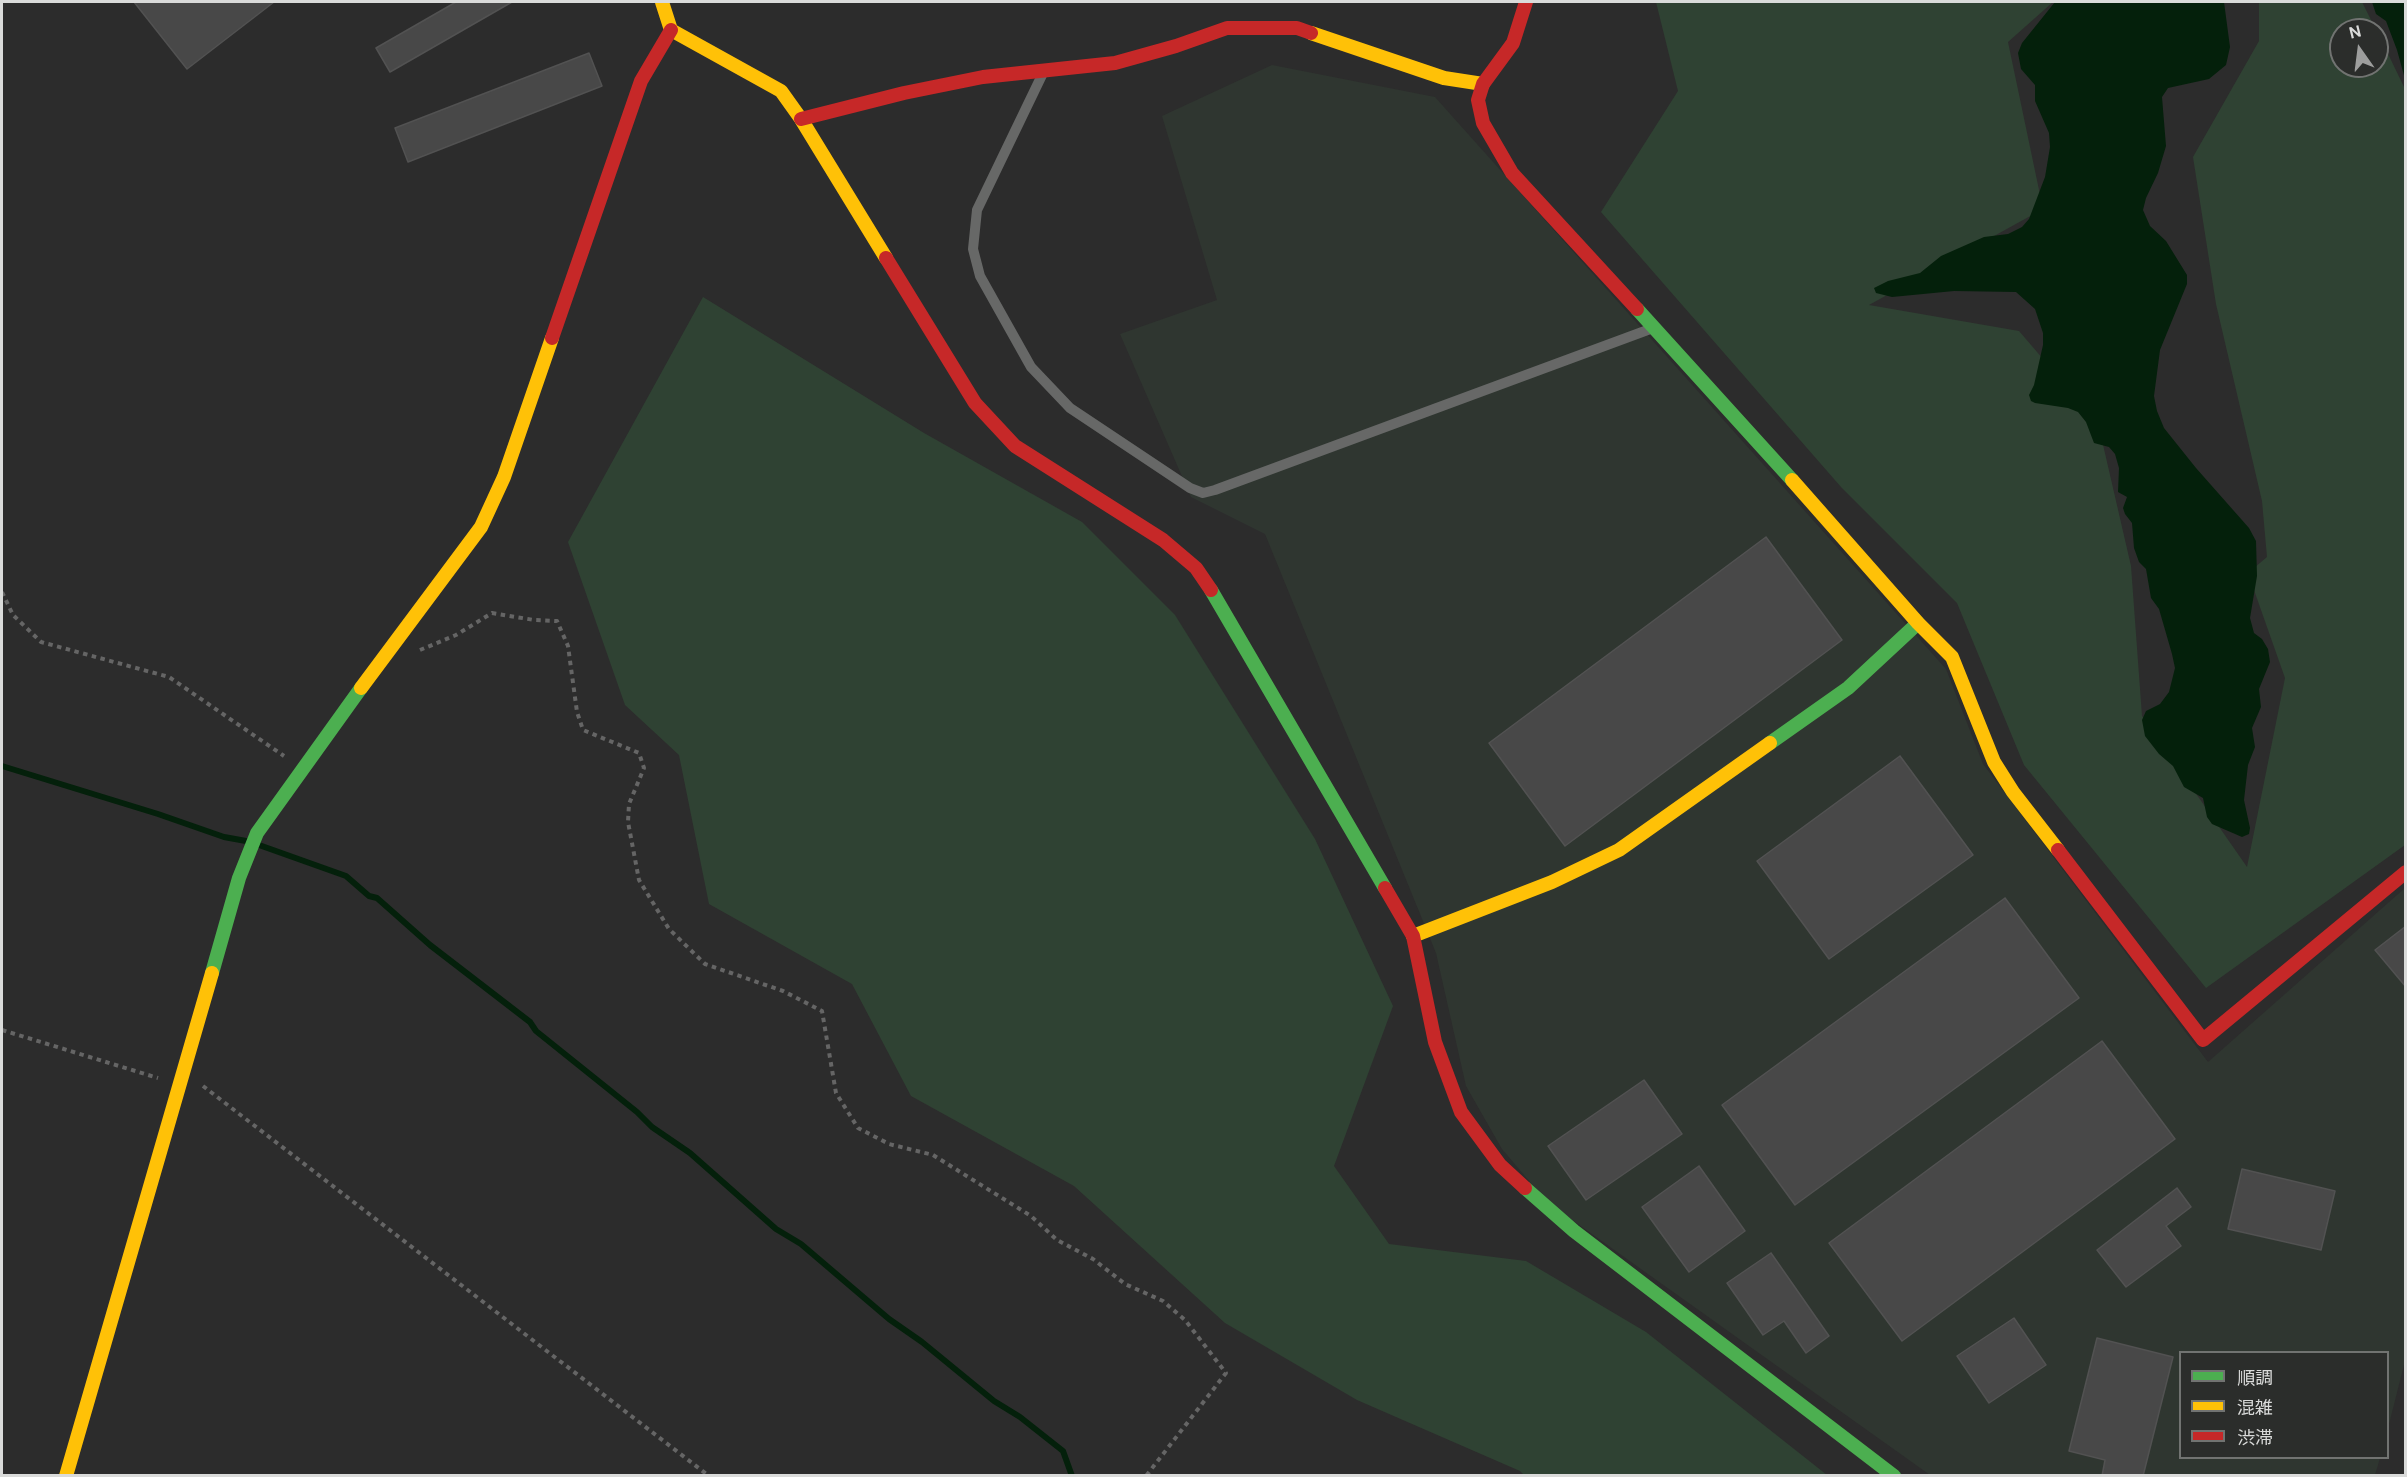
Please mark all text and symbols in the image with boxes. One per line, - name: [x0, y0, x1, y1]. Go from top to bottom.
- north arrow: [2329, 18, 2389, 78]
- text: N: [2347, 20, 2363, 44]
- legend: [2179, 1351, 2389, 1459]
- text: 順調: [2237, 1366, 2273, 1390]
- text: 混雑: [2237, 1396, 2273, 1420]
- text: 渋滞: [2237, 1426, 2273, 1450]

